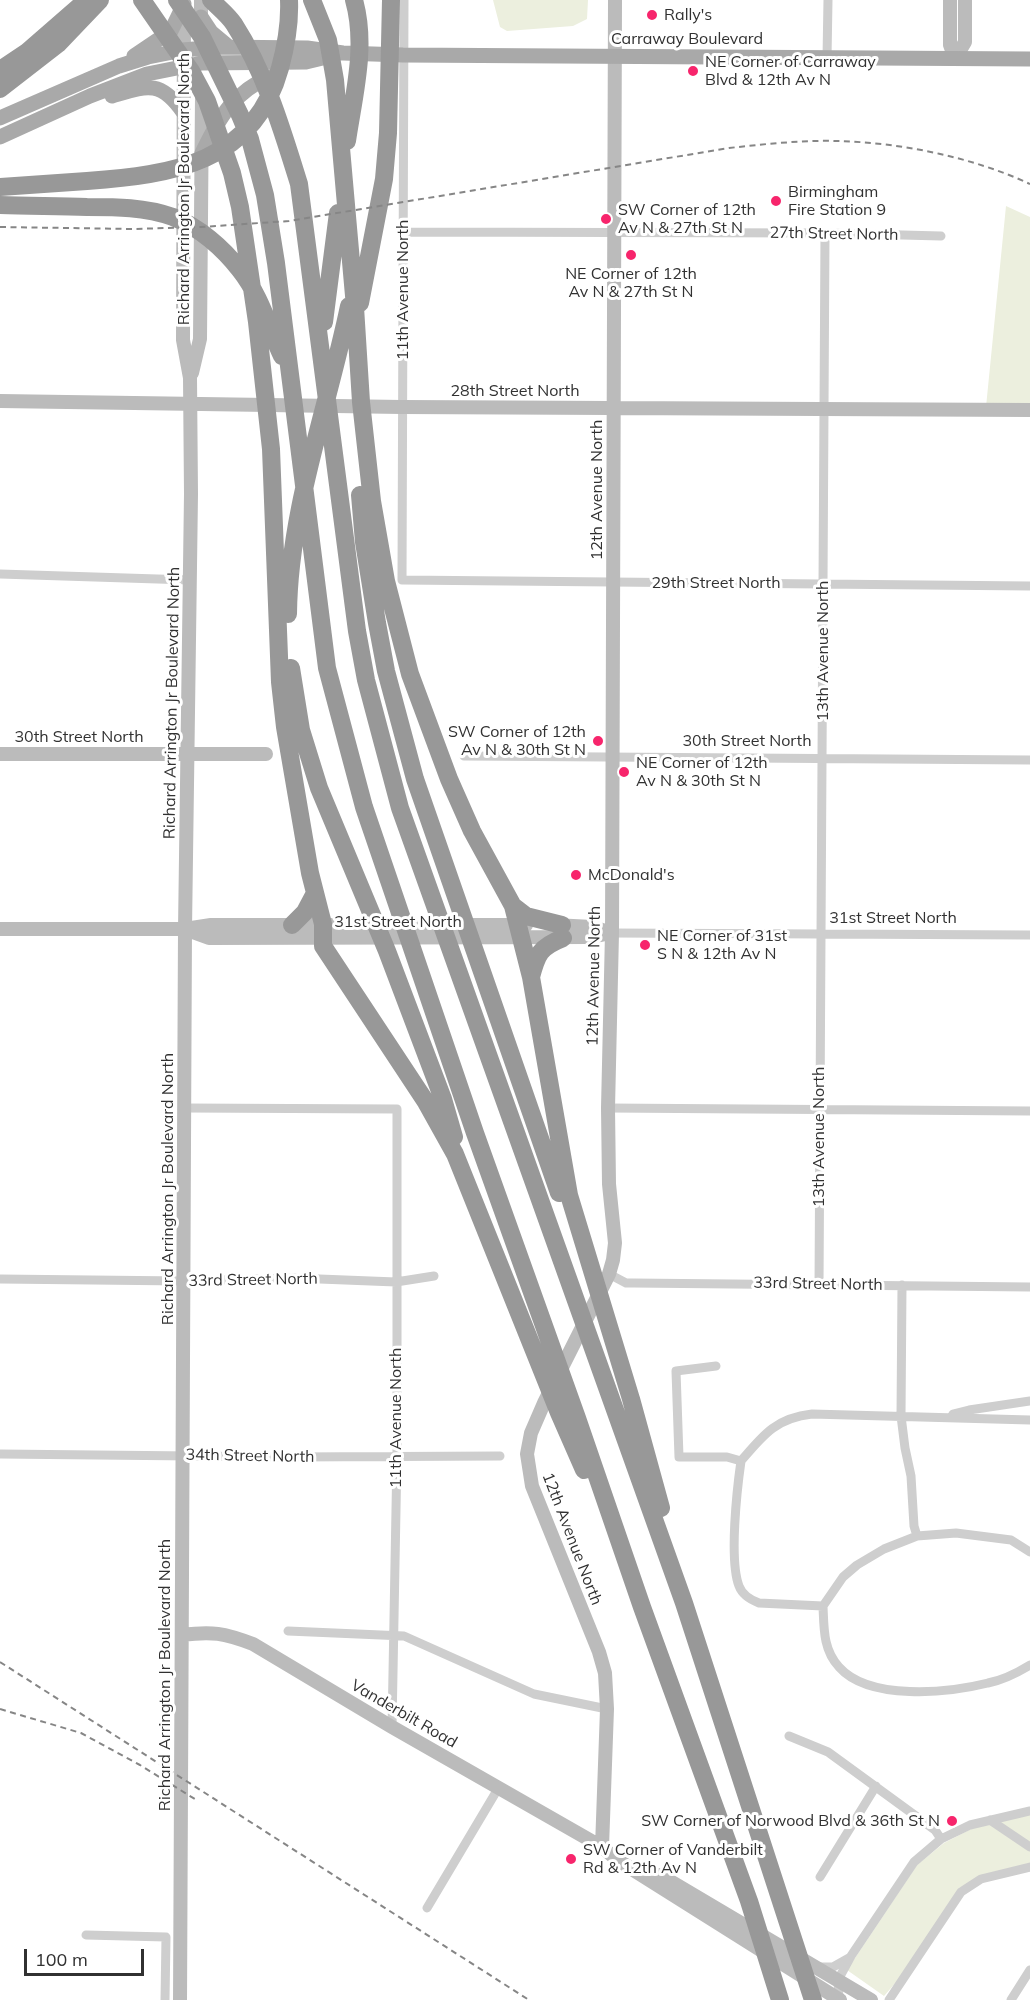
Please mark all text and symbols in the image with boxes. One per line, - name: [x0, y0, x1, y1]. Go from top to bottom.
- place label: Rally's: [664, 5, 712, 25]
- marker: Rally's: [645, 8, 659, 22]
- street label: Carraway Boulevard: [611, 29, 763, 49]
- place label: NE Corner of Carraway Blvd & 12th Av N: [705, 52, 876, 90]
- street label: Richard Arrington Jr Boulevard North: [174, 53, 194, 325]
- marker: NE Corner of Carraway Blvd & 12th Av N: [686, 64, 700, 78]
- place label: Birmingham Fire Station 9: [788, 182, 886, 220]
- marker: Birmingham Fire Station 9: [769, 194, 783, 208]
- place label: SW Corner of 12th Av N & 27th St N: [618, 200, 756, 238]
- marker: SW Corner of 12th Av N & 27th St N: [599, 212, 613, 226]
- street label: 11th Avenue North: [393, 220, 413, 360]
- street label: 27th Street North: [769, 223, 899, 245]
- marker: NE Corner of 12th Av N & 27th St N: [624, 248, 638, 262]
- place label: NE Corner of 12th Av N & 27th St N: [565, 264, 697, 302]
- street label: 28th Street North: [450, 381, 580, 401]
- street label: 12th Avenue North: [587, 420, 607, 560]
- street label: Richard Arrington Jr Boulevard North: [160, 567, 184, 839]
- street label: 29th Street North: [651, 573, 781, 593]
- street label: 13th Avenue North: [813, 581, 833, 721]
- place label: SW Corner of 12th Av N & 30th St N: [448, 722, 586, 760]
- street label: 30th Street North: [14, 727, 144, 747]
- street label: 30th Street North: [682, 731, 812, 751]
- marker: SW Corner of 12th Av N & 30th St N: [591, 734, 605, 748]
- place label: NE Corner of 12th Av N & 30th St N: [636, 753, 768, 791]
- marker: NE Corner of 12th Av N & 30th St N: [617, 765, 631, 779]
- place label: McDonald's: [588, 865, 675, 885]
- marker: McDonald's: [569, 868, 583, 882]
- street label: 12th Avenue North: [583, 906, 605, 1046]
- street label: 31st Street North: [829, 908, 957, 928]
- street label: 31st Street North: [334, 912, 462, 932]
- place label: NE Corner of 31st S N & 12th Av N: [657, 926, 787, 964]
- marker: NE Corner of 31st S N & 12th Av N: [638, 938, 652, 952]
- street label: Richard Arrington Jr Boulevard North: [158, 1053, 178, 1325]
- street label: 13th Avenue North: [809, 1067, 829, 1207]
- street label: 33rd Street North: [188, 1269, 318, 1291]
- street label: 33rd Street North: [753, 1273, 883, 1295]
- street label: 11th Avenue North: [386, 1348, 406, 1488]
- street label: 34th Street North: [185, 1445, 315, 1467]
- street label: 12th Avenue North: [538, 1470, 606, 1608]
- street label: Richard Arrington Jr Boulevard North: [155, 1539, 175, 1811]
- street label: Vanderbilt Road: [347, 1676, 461, 1752]
- place label: SW Corner of Norwood Blvd & 36th St N: [641, 1811, 940, 1831]
- marker: SW Corner of Norwood Blvd & 36th St N: [945, 1814, 959, 1828]
- place label: SW Corner of Vanderbilt Rd & 12th Av N: [583, 1840, 763, 1878]
- marker: SW Corner of Vanderbilt Rd & 12th Av N: [564, 1852, 578, 1866]
- scale bar: [27, 1937, 147, 1975]
- text: 100 m: [35, 1948, 88, 1971]

